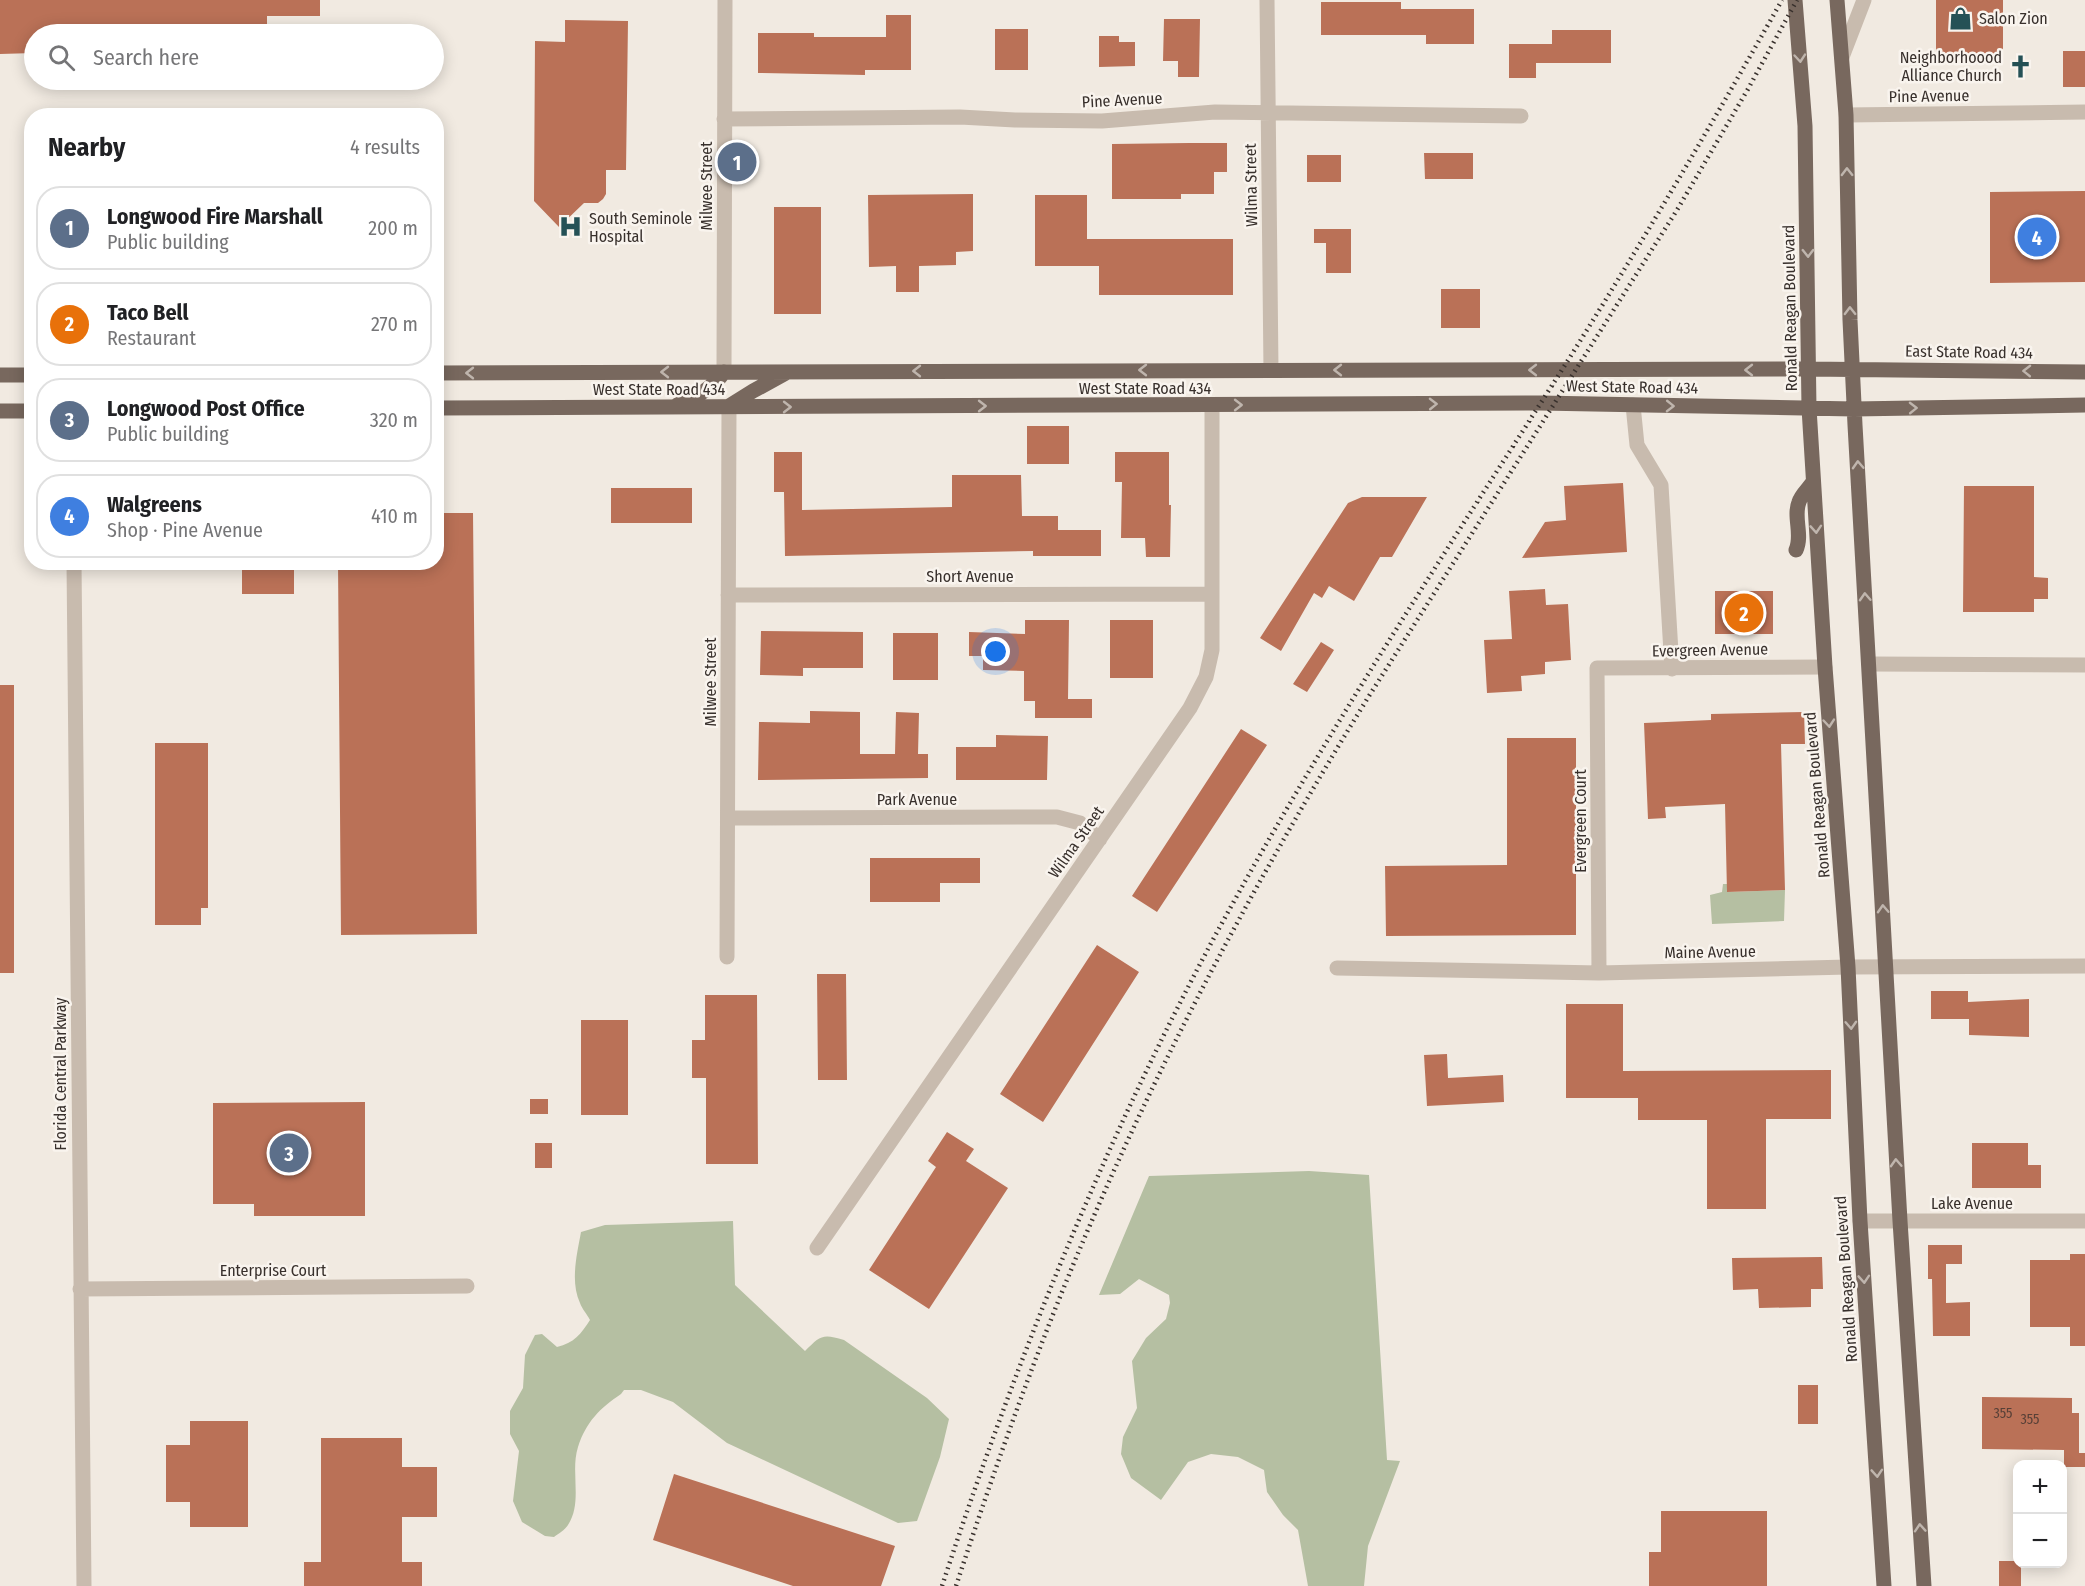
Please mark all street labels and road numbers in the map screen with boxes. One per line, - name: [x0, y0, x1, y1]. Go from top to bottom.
- street label: Pine Avenue: [1889, 86, 1970, 106]
- street label: Pine Avenue: [1081, 88, 1163, 112]
- street label: Milwee Street: [697, 141, 716, 231]
- street label: Wilma Street: [1241, 142, 1261, 227]
- street label: Ronald Reagan Boulevard: [1779, 225, 1801, 391]
- street label: East State Road 434: [1905, 341, 2033, 363]
- street label: West State Road 434: [1566, 376, 1699, 398]
- street label: West State Road 434: [1079, 379, 1211, 398]
- street label: West State Road 434: [593, 380, 725, 399]
- street label: Short Avenue: [926, 567, 1014, 586]
- street label: Milwee Street: [701, 637, 720, 727]
- street label: Evergreen Avenue: [1652, 639, 1768, 661]
- street label: Ronald Reagan Boulevard: [1800, 711, 1834, 879]
- street label: Evergreen Court: [1571, 768, 1590, 873]
- street label: Park Avenue: [877, 790, 957, 809]
- street label: Wilma Street: [1044, 802, 1108, 882]
- street label: Maine Avenue: [1664, 942, 1756, 962]
- street label: Florida Central Parkway: [51, 997, 70, 1150]
- street label: Lake Avenue: [1931, 1194, 2013, 1213]
- street label: Ronald Reagan Boulevard: [1831, 1195, 1861, 1363]
- street label: Enterprise Court: [220, 1261, 327, 1280]

